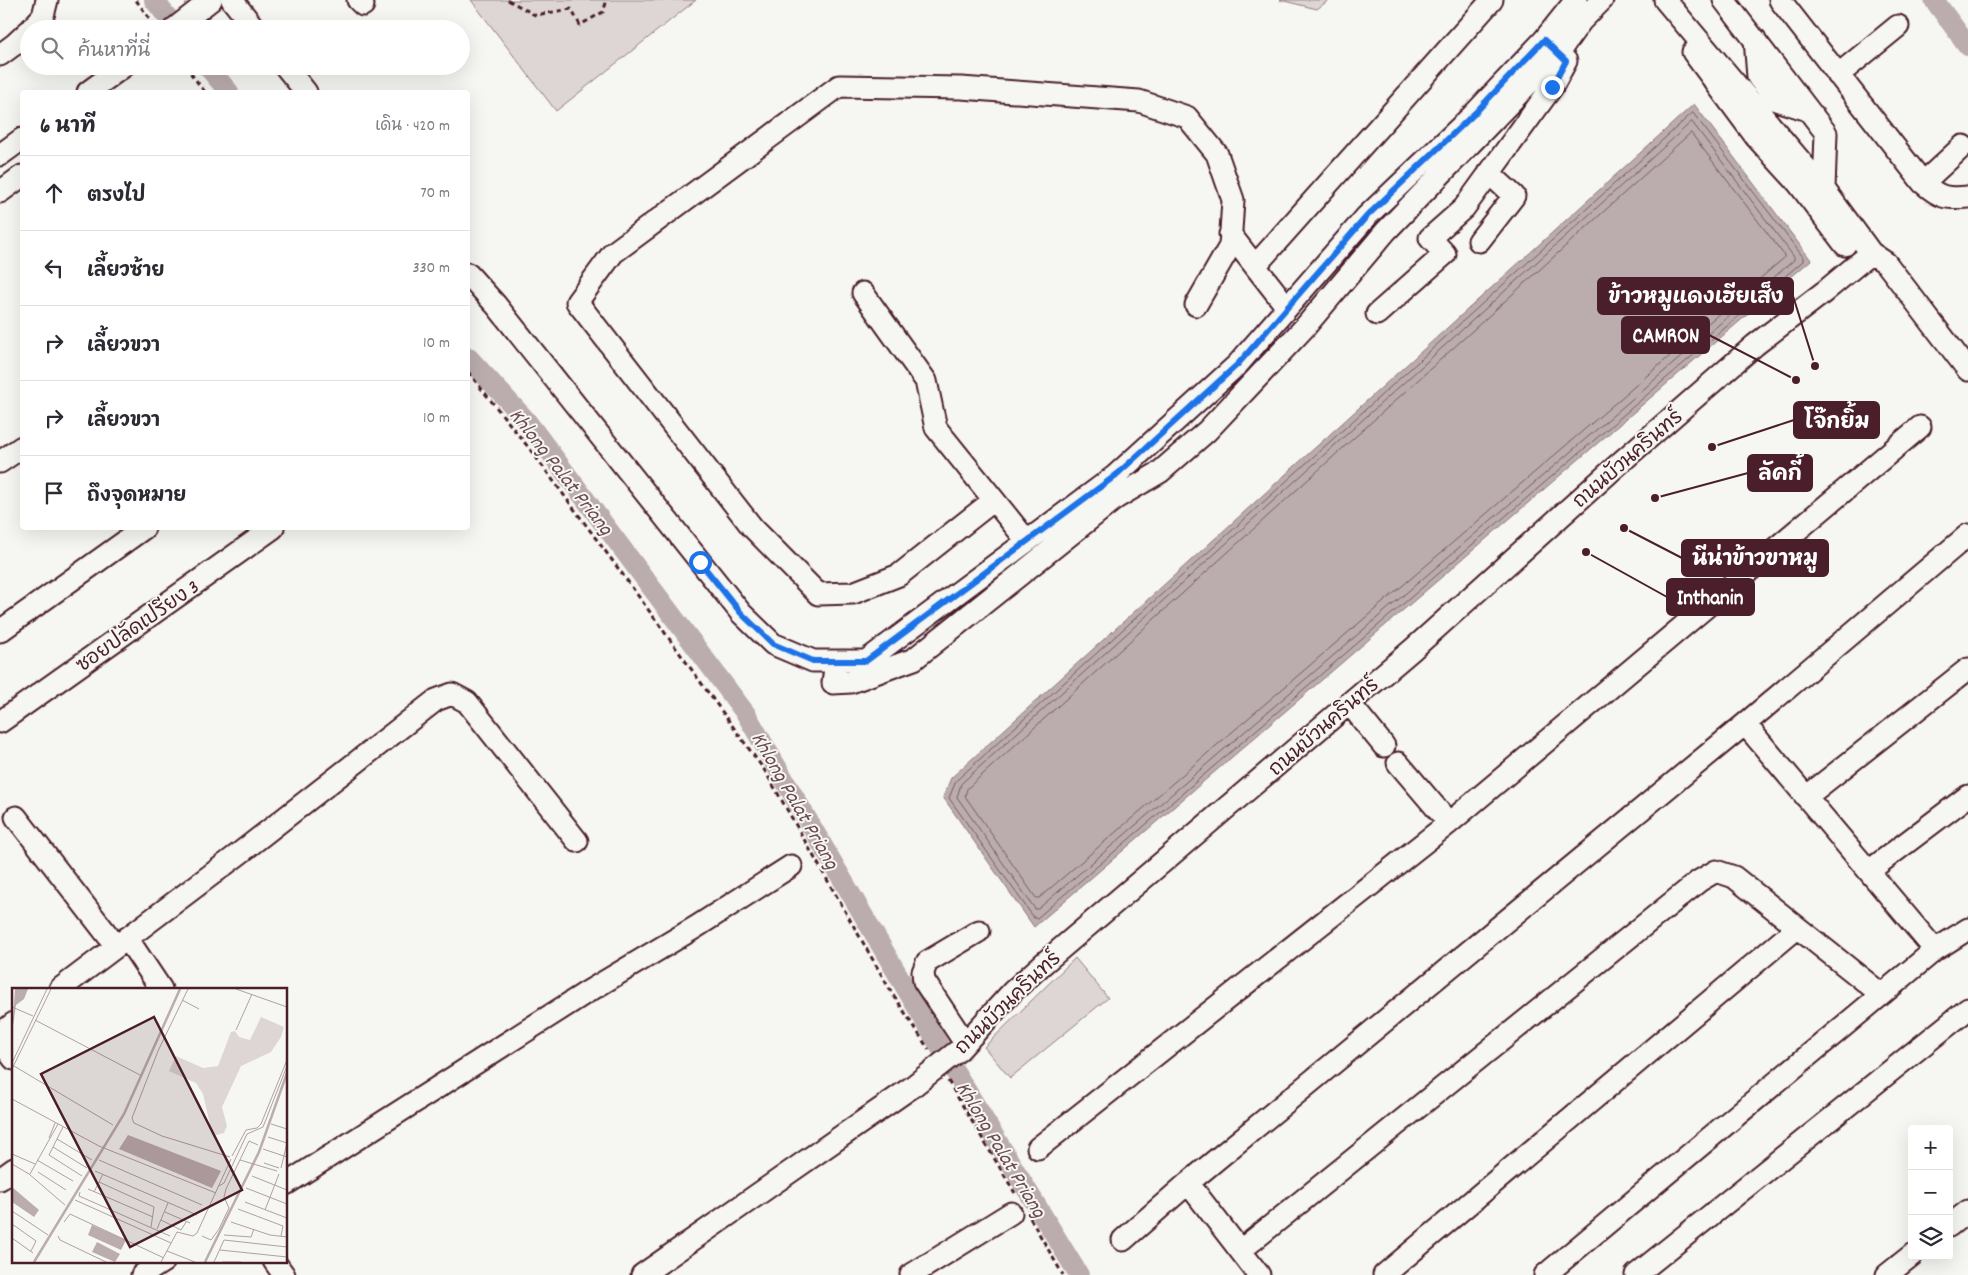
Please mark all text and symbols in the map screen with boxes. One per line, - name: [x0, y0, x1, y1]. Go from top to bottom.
- search box: [20, 20, 470, 75]
- icon: search: [38, 34, 66, 62]
- text: ค้นหาที่นี่: [78, 39, 150, 66]
- route end: [1541, 76, 1564, 99]
- text: 6 นาที: [40, 113, 96, 143]
- text: เดิน · 420 m: [375, 115, 450, 138]
- icon: ahead: [40, 179, 68, 207]
- text: 70 m: [420, 182, 450, 205]
- text: ตรงไป: [87, 184, 145, 211]
- icon: left: [40, 254, 68, 282]
- text: 330 m: [412, 257, 450, 280]
- text: เลี้ยวซ้าย: [87, 259, 164, 286]
- callout: ข้าวหมูแดงเฮียเส็ง: [1598, 278, 1793, 314]
- text: ข้าวหมูแดงเฮียเส็ง: [1608, 281, 1784, 314]
- callout: CAMRON: [1622, 317, 1709, 353]
- text: CAMRON: [1633, 323, 1699, 353]
- icon: right: [40, 329, 68, 357]
- text: 10 m: [423, 332, 450, 355]
- text: เลี้ยวขวา: [87, 334, 160, 361]
- text: โจ๊กยิ้ม: [1804, 401, 1869, 439]
- street label: ถนนบัวนครินทร์: [1566, 402, 1691, 516]
- callout: โจ๊กยิ้ม: [1794, 402, 1879, 438]
- water label: Khlong Palat Priang: [500, 403, 619, 543]
- icon: right: [40, 404, 68, 432]
- text: 10 m: [423, 407, 450, 430]
- text: เลี้ยวขวา: [87, 409, 160, 436]
- text: ลัคกี้: [1758, 452, 1804, 491]
- callout: ลัคกี้: [1748, 455, 1812, 491]
- icon: arrive: [40, 479, 68, 507]
- text: ถึงจุดหมาย: [87, 484, 186, 511]
- callout: นีน่าข้าวขาหมู: [1682, 540, 1828, 576]
- text: นีน่าข้าวขาหมู: [1692, 543, 1818, 576]
- route start: [689, 551, 712, 574]
- street label: ซอยปลัดเปรียง 3: [71, 574, 206, 680]
- callout: Inthanin: [1667, 579, 1754, 615]
- text: Inthanin: [1677, 585, 1744, 615]
- street label: ถนนบัวนครินทร์: [1262, 670, 1387, 784]
- water label: Khlong Palat Priang: [742, 727, 845, 876]
- street label: ถนนบัวนครินทร์: [948, 944, 1069, 1062]
- inset map: [12, 988, 288, 1262]
- water label: Khlong Palat Priang: [947, 1077, 1052, 1225]
- map controls: [1908, 1125, 1953, 1260]
- button: +: [1908, 1125, 1953, 1170]
- button: −: [1908, 1170, 1953, 1215]
- button: layers: [1908, 1215, 1953, 1260]

